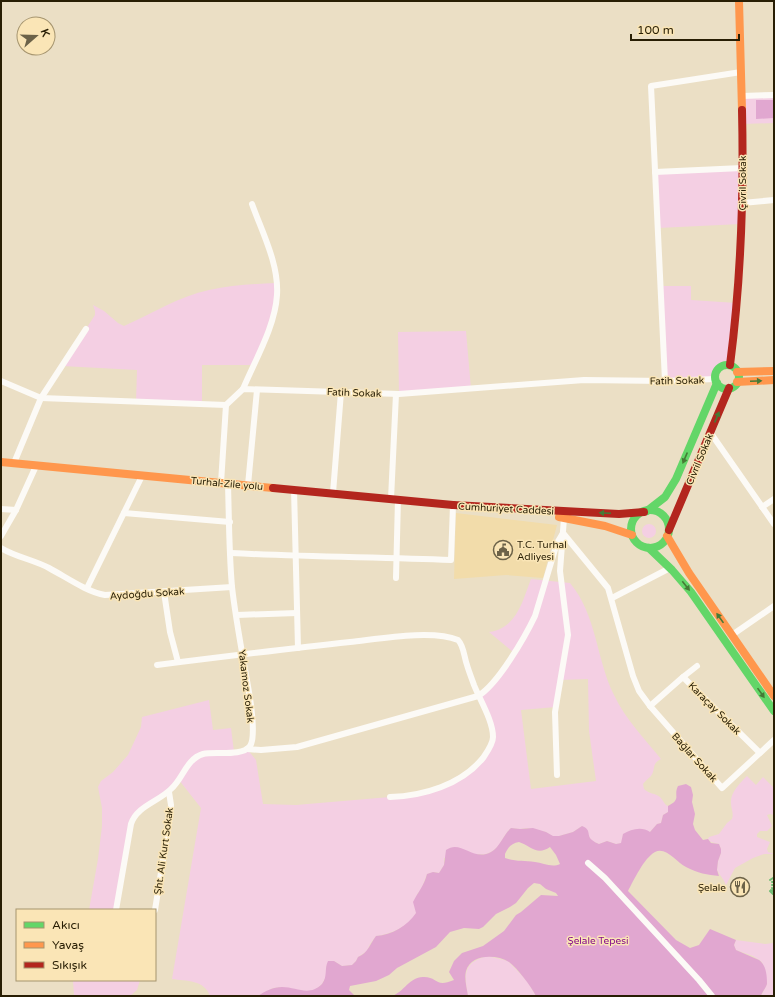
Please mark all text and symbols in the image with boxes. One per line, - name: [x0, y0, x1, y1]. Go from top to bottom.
- north arrow: [16, 16, 56, 56]
- scale bar: [631, 16, 739, 42]
- text: 100 m: [637, 23, 674, 37]
- text: K: [38, 27, 53, 39]
- street label: Çivril Sokak: [737, 155, 749, 210]
- street label: Fatih Sokak: [650, 375, 705, 387]
- one-way arrow: [749, 378, 762, 385]
- street label: Fatih Sokak: [327, 386, 382, 400]
- one-way arrow: [714, 410, 720, 422]
- street label: Civril Sokak: [684, 431, 716, 487]
- one-way arrow: [682, 452, 688, 464]
- street label: Turhal-Zile yolu: [190, 475, 264, 493]
- street label: Cumhuriyet Caddesi: [458, 500, 554, 518]
- one-way arrow: [598, 510, 611, 516]
- public building icon: T.C. Turhal Adliyesi: [492, 539, 514, 561]
- place label: T.C. Turhal Adliyesi: [517, 539, 567, 563]
- one-way arrow: [682, 581, 690, 592]
- street label: Aydoğdu Sokak: [109, 585, 185, 603]
- one-way arrow: [716, 612, 724, 623]
- street label: Yakamoz Sokak: [236, 649, 257, 724]
- street label: Karaçay Sokak: [686, 680, 743, 738]
- one-way arrow: [757, 687, 765, 698]
- street label: Bağlar Sokak: [669, 731, 720, 785]
- street label: Şht. Ali Kurt Sokak: [152, 806, 176, 895]
- restaurant icon: Şelale: [729, 876, 751, 898]
- place label: Şelale: [698, 882, 726, 894]
- legend: [16, 909, 156, 981]
- text: Akıcı: [52, 918, 80, 932]
- park label: Şelale Tepesi: [567, 935, 629, 947]
- text: Yavaş: [52, 938, 84, 952]
- text: Sıkışık: [52, 958, 88, 972]

